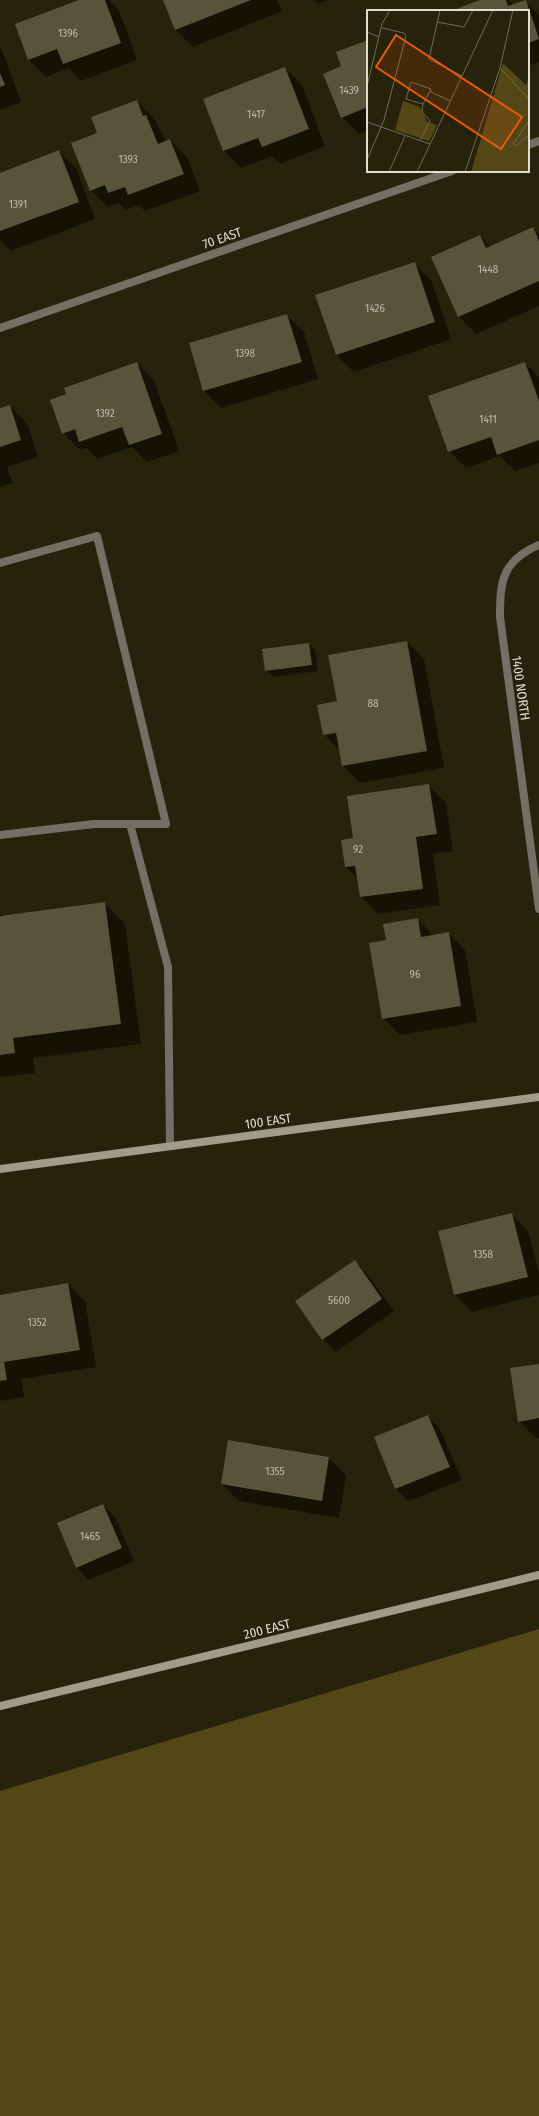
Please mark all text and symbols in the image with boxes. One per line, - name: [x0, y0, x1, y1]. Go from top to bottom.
- inset map: [367, 10, 529, 172]
- house number: 1396: [58, 27, 79, 40]
- house number: 1439: [339, 84, 359, 97]
- house number: 1417: [247, 108, 265, 121]
- house number: 1393: [118, 153, 138, 166]
- house number: 1391: [9, 198, 27, 211]
- street label: 70 EAST: [201, 224, 243, 252]
- house number: 1448: [478, 263, 499, 276]
- house number: 1426: [365, 302, 385, 315]
- house number: 1398: [235, 347, 255, 360]
- house number: 1392: [95, 407, 115, 420]
- house number: 1411: [479, 413, 497, 426]
- street label: 1400 NORTH: [509, 655, 533, 721]
- house number: 88: [368, 697, 379, 710]
- house number: 92: [353, 843, 363, 856]
- house number: 96: [410, 968, 421, 981]
- street label: 100 EAST: [244, 1110, 292, 1132]
- house number: 1358: [473, 1248, 493, 1261]
- house number: 5600: [328, 1294, 350, 1307]
- house number: 1352: [27, 1316, 47, 1329]
- house number: 1355: [265, 1465, 285, 1478]
- house number: 1465: [80, 1530, 100, 1543]
- street label: 200 EAST: [242, 1616, 292, 1642]

